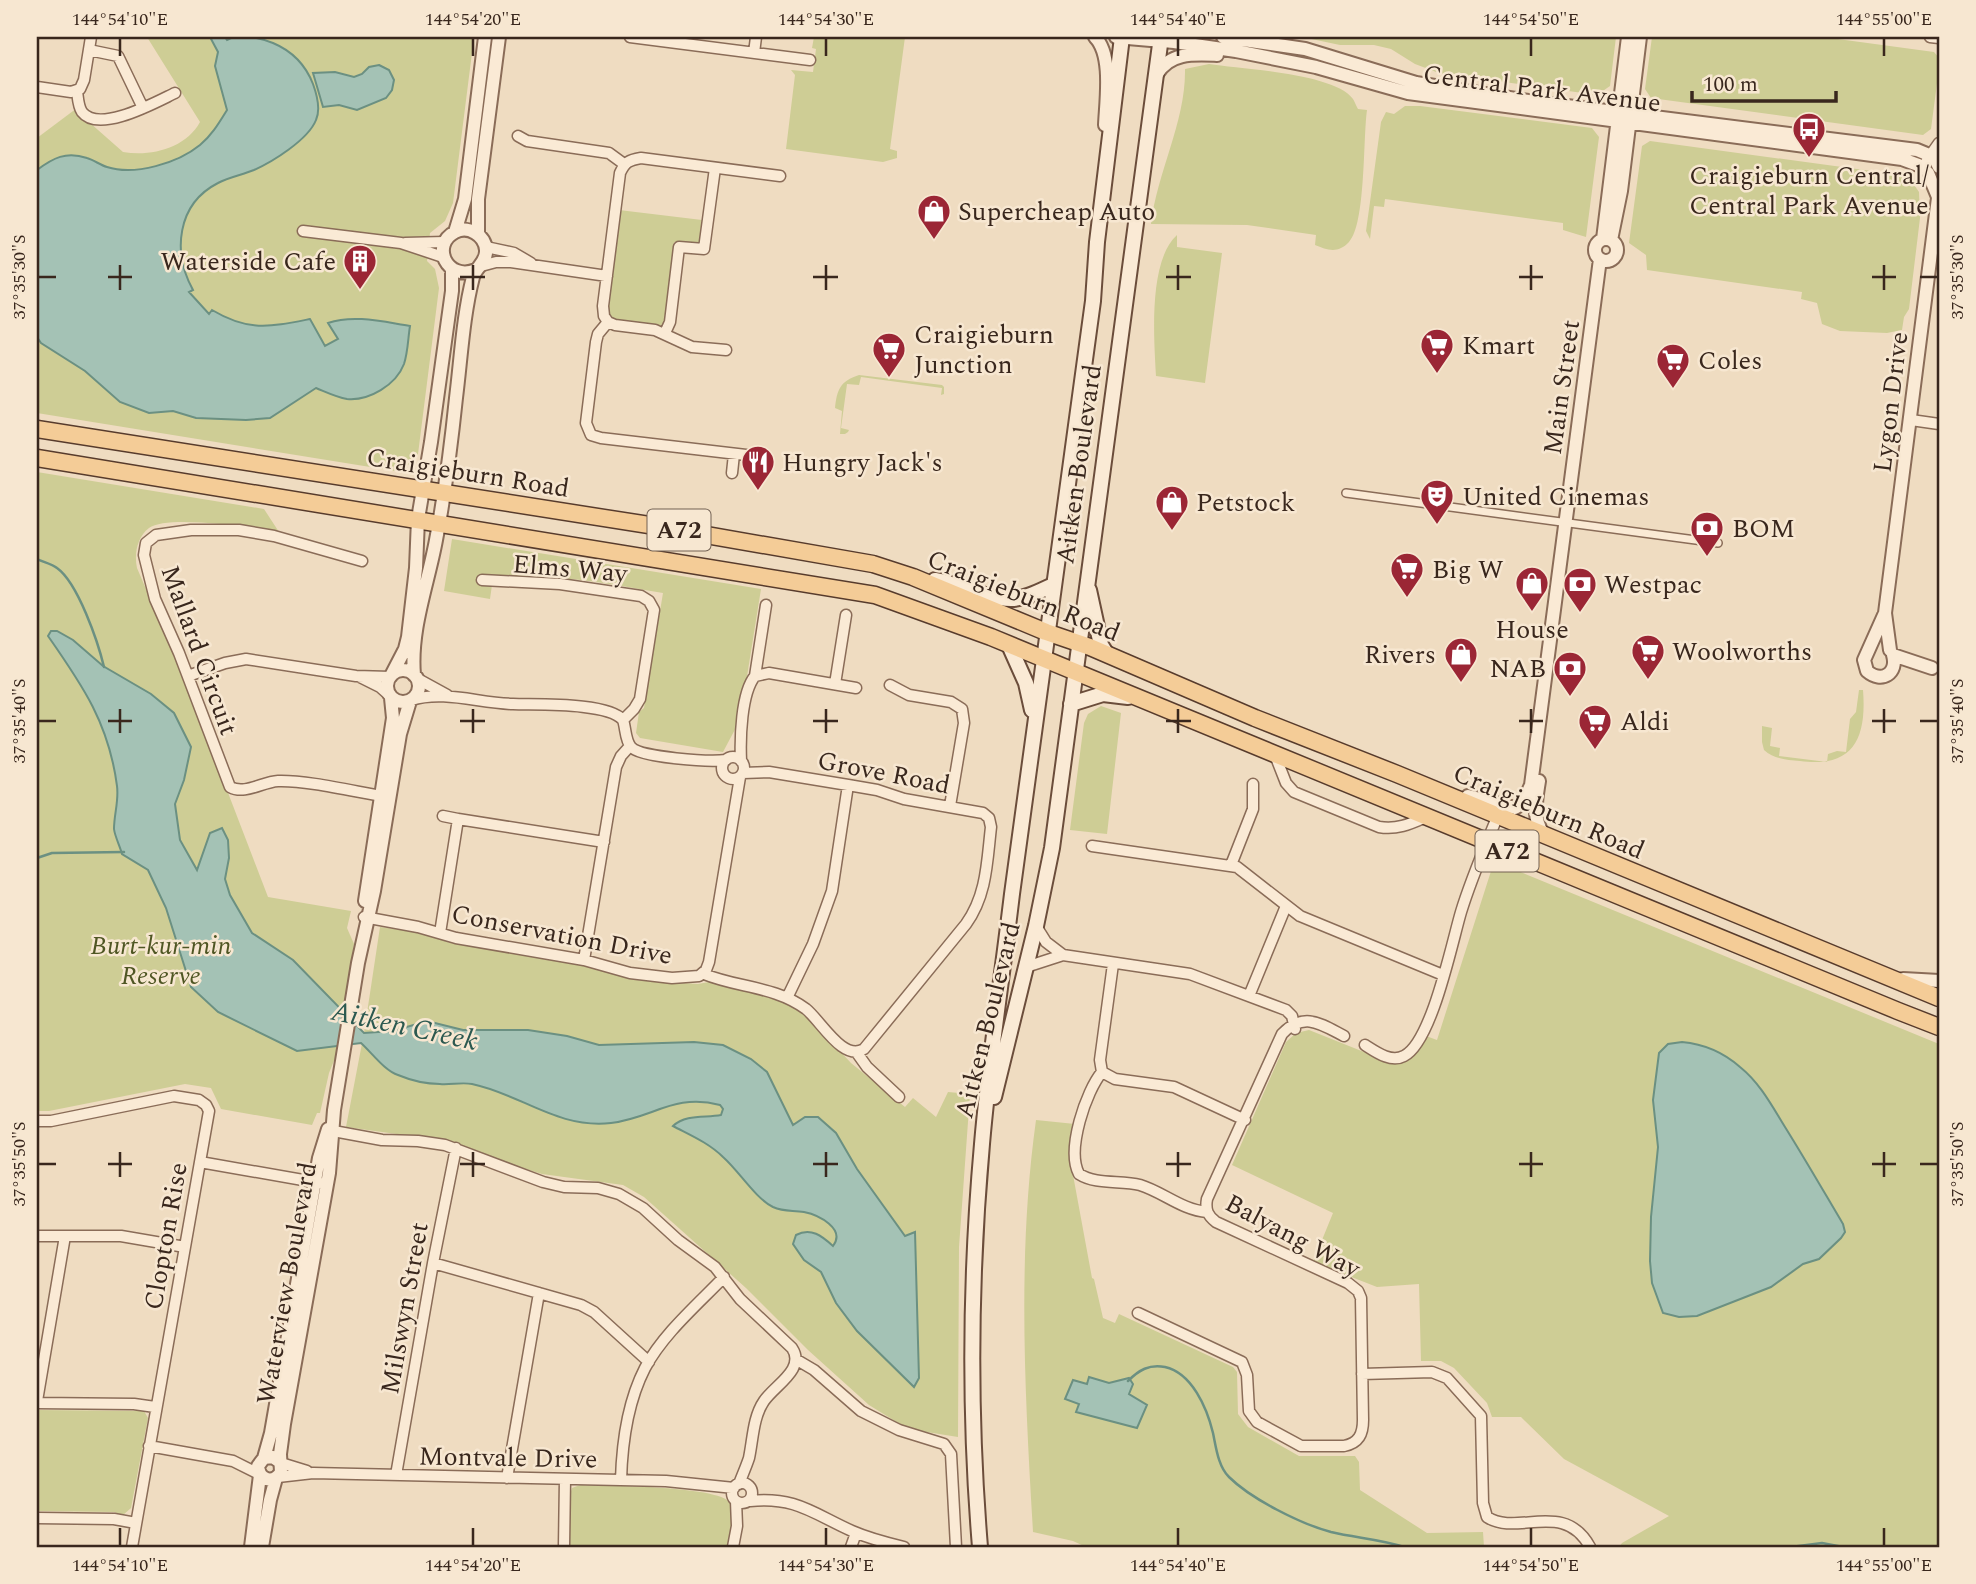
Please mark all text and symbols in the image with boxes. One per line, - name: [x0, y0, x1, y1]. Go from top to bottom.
- text: 144°54'10"E: [72, 6, 168, 33]
- text: 144°54'20"E: [425, 6, 521, 33]
- text: 144°54'30"E: [778, 6, 874, 33]
- text: 144°54'40"E: [1130, 6, 1226, 33]
- text: 144°54'50"E: [1483, 6, 1579, 33]
- text: 144°55'00"E: [1836, 6, 1932, 33]
- street label: Central Park Avenue: [1421, 55, 1663, 123]
- scale bar: [1692, 60, 1836, 104]
- text: 100 m: [1703, 69, 1758, 101]
- bus stop icon: Craigieburn Central/ Central Park Avenue: [1790, 110, 1828, 159]
- place label: Craigieburn Central/ Central Park Avenue: [1689, 156, 1929, 226]
- shop icon: Supercheap Auto: [915, 192, 953, 241]
- place label: Supercheap Auto: [958, 192, 1155, 232]
- text: 37°35'30"S: [6, 234, 33, 320]
- text: 37°35'30"S: [1944, 234, 1971, 320]
- place label: Waterside Cafe: [160, 242, 336, 282]
- building icon: Waterside Cafe: [341, 242, 379, 291]
- place label: Craigieburn Junction: [914, 315, 1054, 385]
- street label: Main Street: [1533, 317, 1591, 457]
- supermarket icon: Kmart: [1418, 326, 1456, 375]
- place label: Kmart: [1462, 326, 1535, 366]
- street label: Lygon Drive: [1862, 329, 1919, 475]
- supermarket icon: Craigieburn Junction: [870, 330, 908, 379]
- supermarket icon: Coles: [1654, 341, 1692, 390]
- place label: Coles: [1698, 341, 1762, 381]
- street label: Aitken Boulevard: [1045, 362, 1113, 567]
- street label: Craigieburn Road: [364, 437, 572, 509]
- restaurant icon: Hungry Jack's: [739, 443, 777, 492]
- place label: Hungry Jack's: [782, 443, 943, 483]
- theatre icon: United Cinemas: [1418, 477, 1456, 526]
- place label: United Cinemas: [1462, 477, 1649, 517]
- shop icon: Petstock: [1153, 483, 1191, 532]
- place label: Petstock: [1196, 483, 1295, 523]
- road number: A72: [648, 509, 710, 550]
- bank icon: BOM: [1688, 509, 1726, 558]
- place label: BOM: [1732, 509, 1795, 549]
- street label: Craigieburn Road: [921, 539, 1126, 653]
- street label: Elms Way: [511, 544, 630, 594]
- supermarket icon: Big W: [1388, 550, 1426, 599]
- place label: Big W: [1432, 550, 1504, 590]
- street label: Mallard Circuit: [150, 560, 248, 741]
- shop icon: House: [1513, 564, 1551, 613]
- bank icon: Westpac: [1561, 565, 1599, 614]
- place label: Westpac: [1604, 565, 1702, 605]
- place label: House: [1495, 610, 1569, 650]
- supermarket icon: Woolworths: [1629, 632, 1667, 681]
- place label: Woolworths: [1672, 632, 1812, 672]
- place label: Rivers: [1364, 635, 1436, 675]
- shop icon: Rivers: [1442, 635, 1480, 684]
- place label: NAB: [1489, 649, 1546, 689]
- bank icon: NAB: [1551, 649, 1589, 698]
- text: 37°35'40"S: [6, 678, 33, 764]
- text: 37°35'40"S: [1944, 678, 1971, 764]
- supermarket icon: Aldi: [1576, 702, 1614, 751]
- place label: Aldi: [1620, 702, 1670, 742]
- street label: Grove Road: [814, 741, 954, 805]
- street label: Craigieburn Road: [1446, 753, 1651, 870]
- road number: A72: [1476, 830, 1538, 872]
- street label: Conservation Drive: [448, 894, 676, 976]
- street label: Aitken Boulevard: [944, 918, 1032, 1123]
- park label: Burt-kur-min Reserve: [90, 926, 232, 996]
- water label: Aitken Creek: [327, 990, 482, 1063]
- text: 37°35'50"S: [6, 1121, 33, 1207]
- text: 37°35'50"S: [1944, 1121, 1971, 1207]
- street label: Clopton Rise: [133, 1159, 199, 1313]
- street label: Waterview Boulevard: [246, 1159, 328, 1407]
- street label: Balyang Way: [1218, 1183, 1369, 1289]
- street label: Milswyn Street: [370, 1219, 440, 1397]
- street label: Montvale Drive: [418, 1436, 598, 1480]
- text: 144°54'10"E: [72, 1552, 168, 1579]
- text: 144°54'20"E: [425, 1552, 521, 1579]
- text: 144°54'30"E: [778, 1552, 874, 1579]
- text: 144°54'40"E: [1130, 1552, 1226, 1579]
- text: 144°54'50"E: [1483, 1552, 1579, 1579]
- text: 144°55'00"E: [1836, 1552, 1932, 1579]

